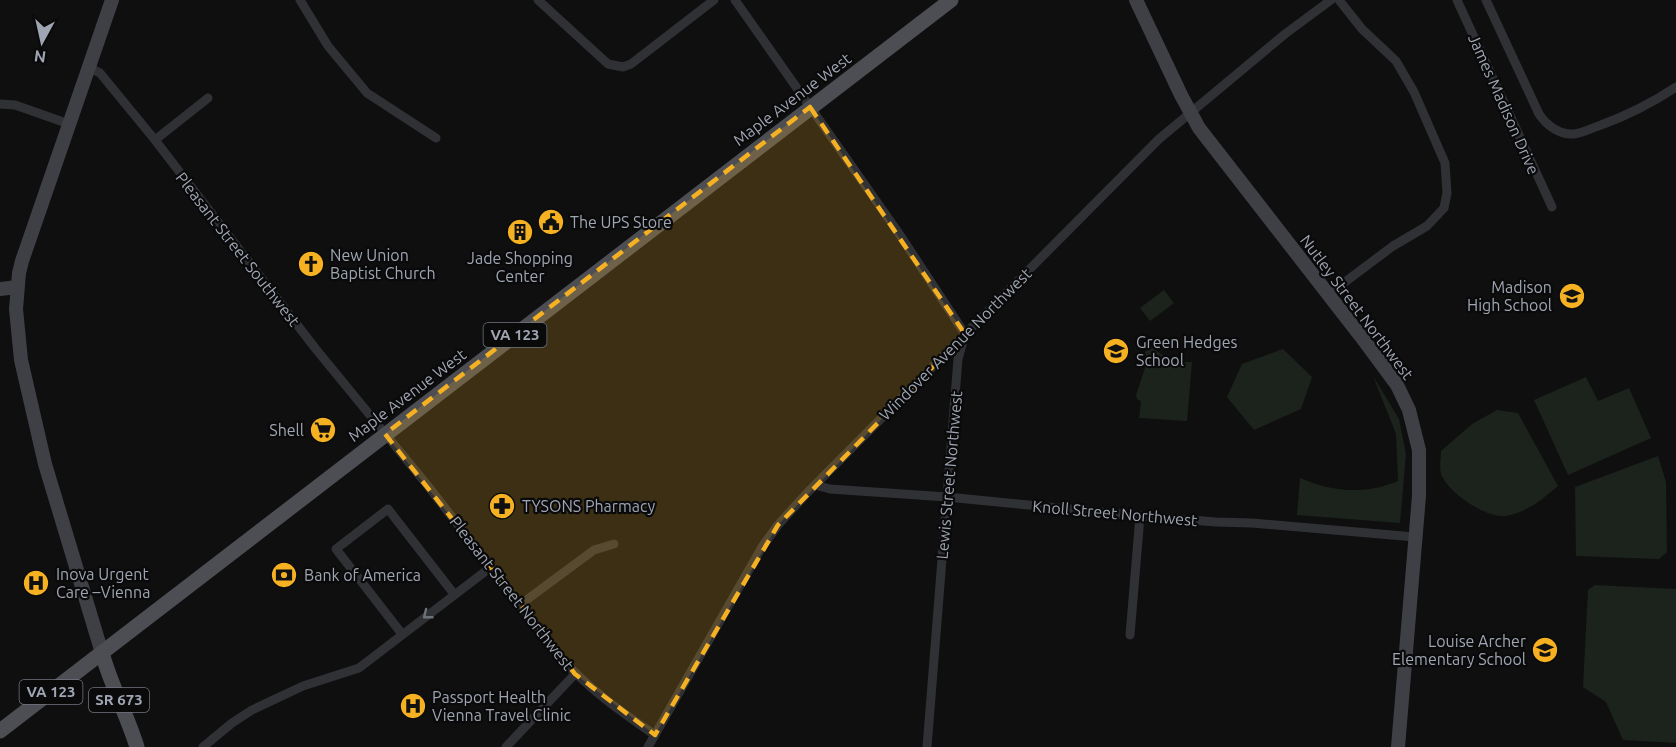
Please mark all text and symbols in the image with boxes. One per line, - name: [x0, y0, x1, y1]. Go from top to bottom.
- north arrow: [12, 12, 72, 72]
- street label: James Madison Drive: [1465, 31, 1543, 177]
- text: N: [33, 47, 47, 67]
- street label: Maple Avenue West: [730, 49, 855, 149]
- street label: Pleasant Street Southwest: [172, 169, 304, 330]
- public building icon: The UPS Store: [536, 207, 566, 237]
- place label: The UPS Store: [570, 213, 672, 231]
- building icon: Jade Shopping Center: [505, 217, 535, 247]
- street label: Nutley Street Northwest: [1297, 231, 1418, 383]
- place label: New Union Baptist Church: [330, 246, 436, 282]
- church icon: New Union Baptist Church: [296, 249, 326, 279]
- place label: Jade Shopping Center: [467, 249, 573, 285]
- street label: Windover Avenue Northwest: [875, 264, 1035, 424]
- place label: Madison High School: [1467, 278, 1552, 314]
- school or university icon: Madison High School: [1557, 281, 1587, 311]
- road number: VA 123: [484, 323, 546, 347]
- place label: Green Hedges School: [1136, 333, 1237, 369]
- school or university icon: Green Hedges School: [1101, 336, 1131, 366]
- street label: Maple Avenue West: [345, 345, 470, 445]
- street label: Lewis Street Northwest: [933, 389, 965, 560]
- supermarket icon: Shell: [308, 415, 338, 445]
- place label: Shell: [269, 421, 304, 439]
- pharmacy icon: TYSONS Pharmacy: [487, 491, 517, 521]
- place label: TYSONS Pharmacy: [522, 497, 656, 515]
- street label: Knoll Street Northwest: [1032, 497, 1199, 529]
- street label: Pleasant Street Northwest: [446, 513, 578, 674]
- bank icon: Bank of America: [269, 560, 299, 590]
- place label: Inova Urgent Care –Vienna: [56, 565, 150, 601]
- place label: Bank of America: [304, 566, 421, 584]
- hospital icon: Inova Urgent Care –Vienna: [21, 568, 51, 598]
- one-way arrow: [423, 607, 434, 618]
- place label: Louise Archer Elementary School: [1392, 632, 1526, 668]
- school or university icon: Louise Archer Elementary School: [1530, 635, 1560, 665]
- road number: VA 123: [20, 680, 82, 704]
- road number: SR 673: [89, 688, 149, 712]
- place label: Passport Health Vienna Travel Clinic: [432, 688, 572, 724]
- hospital icon: Passport Health Vienna Travel Clinic: [398, 691, 428, 721]

